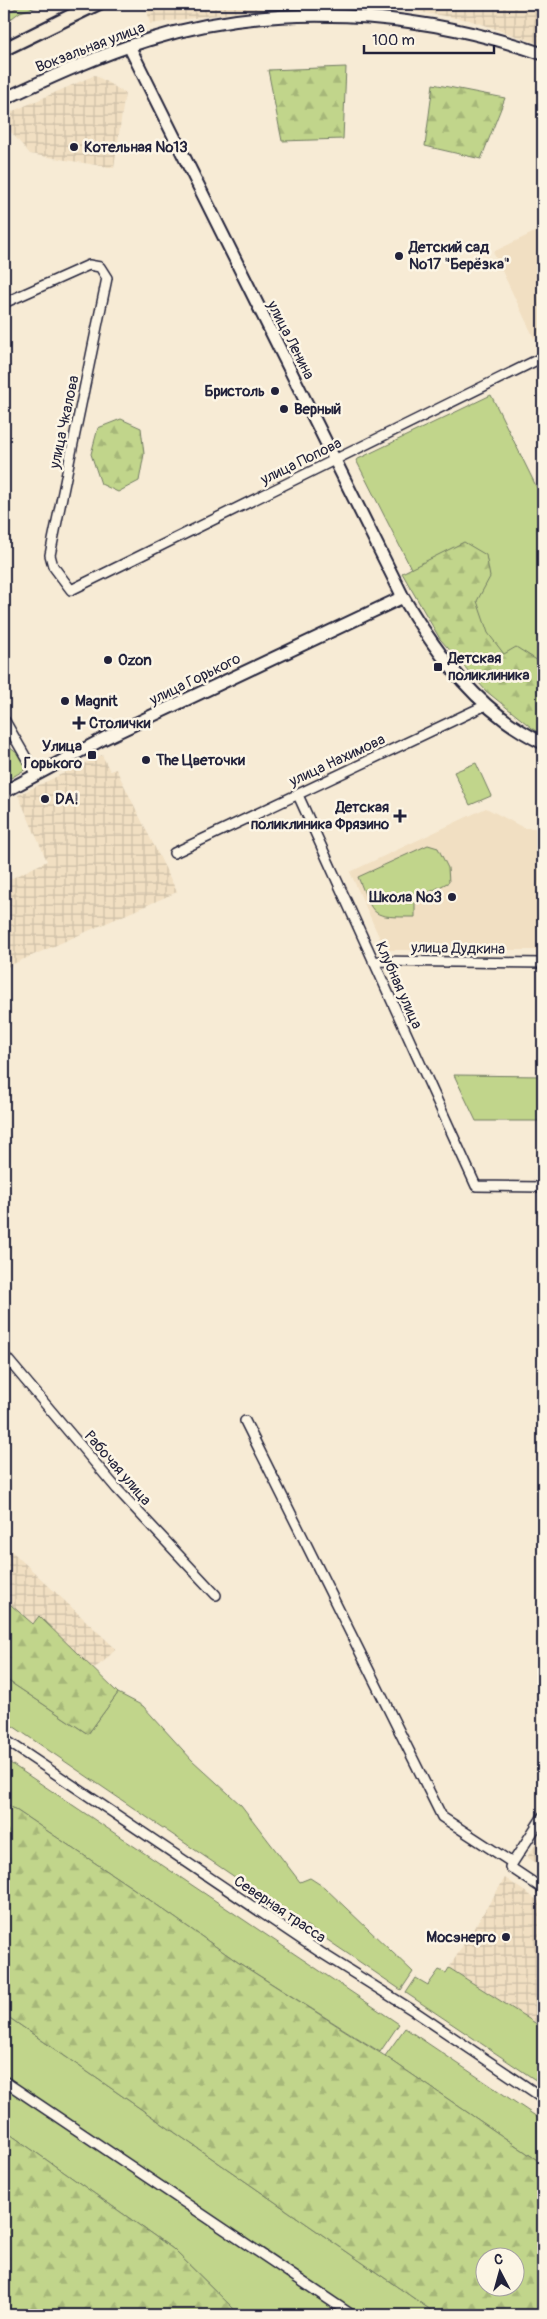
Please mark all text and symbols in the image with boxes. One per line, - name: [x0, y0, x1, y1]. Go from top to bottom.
- street label: Вокзальная улица: [33, 18, 147, 77]
- scale bar: [364, 22, 494, 54]
- text: 100 m: [372, 31, 415, 50]
- place label: Котельная №13: [84, 138, 188, 157]
- marker: Котельная №13: [68, 141, 80, 153]
- place label: Детский сад №17 "Берёзка": [408, 238, 510, 274]
- marker: Детский сад №17 "Берёзка": [393, 250, 405, 262]
- street label: улица Ленина: [262, 297, 318, 383]
- street label: улица Чкалова: [45, 374, 84, 471]
- place label: Бристоль: [205, 382, 265, 401]
- marker: Бристоль: [269, 385, 281, 397]
- place label: Верный: [294, 400, 341, 419]
- marker: Верный: [278, 403, 290, 415]
- street label: улица Попова: [257, 434, 345, 490]
- street label: улица Горького: [146, 649, 244, 710]
- place label: Детская поликлиника: [447, 649, 529, 685]
- place label: Ozon: [118, 651, 152, 670]
- marker: Ozon: [102, 654, 114, 666]
- marker: Детская поликлиника: [432, 661, 444, 673]
- place label: Magnit: [75, 692, 118, 711]
- marker: Magnit: [59, 695, 71, 707]
- place label: Столички: [89, 714, 151, 733]
- marker: Столички: [73, 717, 85, 729]
- street label: улица Нахимова: [285, 730, 388, 791]
- place label: Улица Горького: [24, 737, 82, 773]
- marker: Улица Горького: [86, 749, 98, 761]
- place label: The Цветочки: [155, 751, 245, 770]
- marker: The Цветочки: [140, 754, 152, 766]
- place label: DA!: [55, 790, 78, 809]
- marker: DA!: [39, 793, 51, 805]
- place label: Детская поликлиника Фрязино: [251, 798, 389, 834]
- marker: Детская поликлиника Фрязино: [393, 809, 407, 823]
- place label: Школа №3: [368, 888, 442, 907]
- marker: Школа №3: [446, 891, 458, 903]
- street label: улица Дудкина: [410, 938, 505, 959]
- street label: Клубная улица: [371, 939, 426, 1032]
- street label: Рабочая улица: [80, 1427, 155, 1510]
- street label: Северная трасса: [230, 1872, 329, 1947]
- place label: Мосэнерго: [426, 1928, 496, 1947]
- marker: Мосэнерго: [500, 1931, 512, 1943]
- north arrow: [474, 2246, 524, 2296]
- text: С: [494, 2251, 504, 2268]

